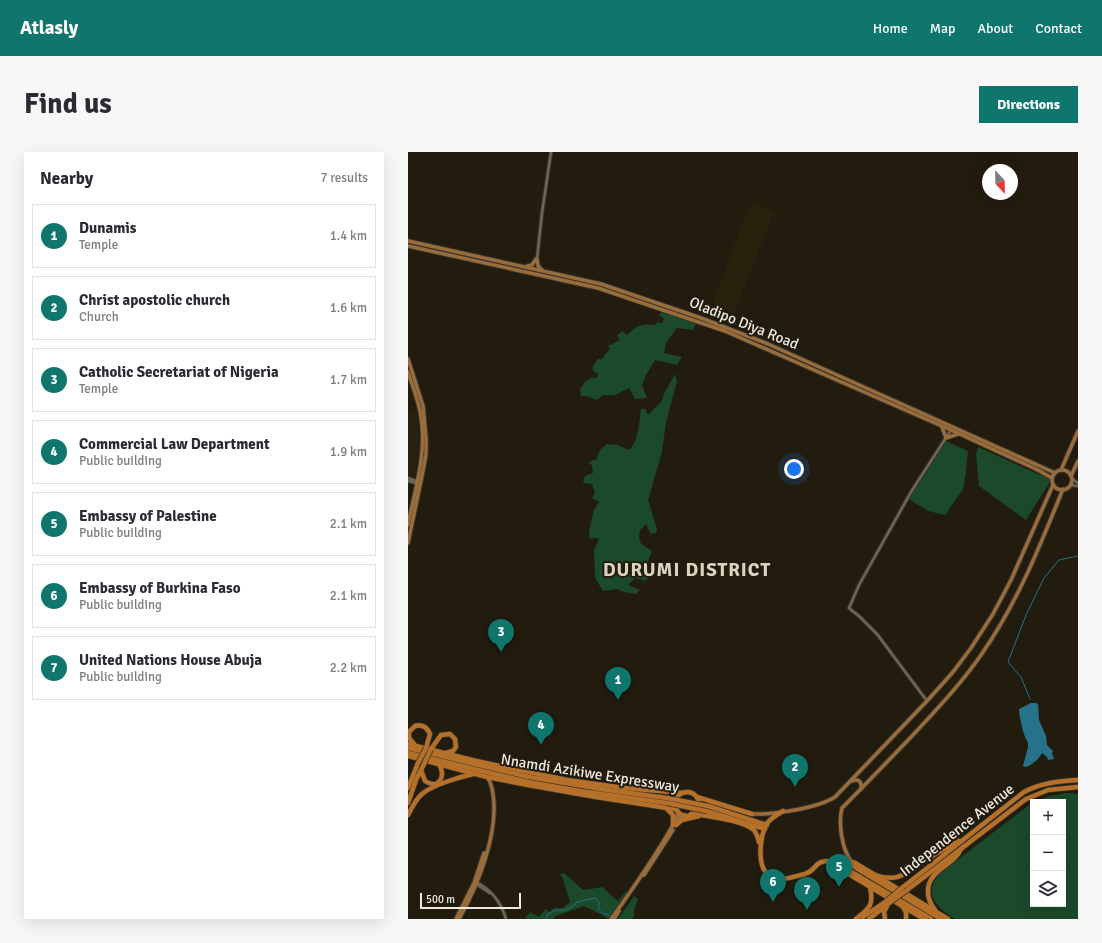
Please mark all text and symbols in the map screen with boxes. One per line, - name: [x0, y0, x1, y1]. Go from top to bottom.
- text: Atlasly: [20, 16, 78, 40]
- text: Home: [873, 20, 908, 37]
- text: Map: [930, 20, 955, 37]
- text: About: [977, 20, 1013, 37]
- text: Contact: [1035, 20, 1082, 37]
- button: Directions: [979, 86, 1078, 123]
- text: Find us: [24, 87, 112, 121]
- north arrow: [982, 164, 1018, 200]
- text: Nearby: [40, 168, 93, 189]
- text: 7 results: [320, 170, 368, 186]
- text: Dunamis: [79, 219, 136, 237]
- text: 1: [50, 228, 58, 244]
- text: 1.4 km: [330, 228, 367, 244]
- text: Temple: [79, 237, 118, 253]
- text: Christ apostolic church: [79, 291, 230, 309]
- street label: Oladipo Diya Road: [687, 293, 801, 353]
- text: 2: [50, 300, 58, 316]
- text: 1.6 km: [330, 300, 367, 316]
- text: Church: [79, 309, 119, 325]
- text: Catholic Secretariat of Nigeria: [79, 363, 279, 381]
- text: 3: [50, 372, 58, 388]
- text: 1.7 km: [330, 372, 367, 388]
- text: Temple: [79, 381, 118, 397]
- text: Commercial Law Department: [79, 435, 270, 453]
- text: 4: [50, 444, 58, 460]
- text: 1.9 km: [330, 444, 367, 460]
- text: Public building: [79, 453, 162, 469]
- your location: [784, 459, 804, 479]
- text: Embassy of Palestine: [79, 507, 217, 525]
- text: 5: [50, 516, 58, 532]
- text: 2.1 km: [330, 516, 367, 532]
- text: Public building: [79, 525, 162, 541]
- district label: DURUMI DISTRICT: [603, 558, 771, 582]
- text: Embassy of Burkina Faso: [79, 579, 241, 597]
- text: 6: [50, 588, 58, 604]
- text: 2.1 km: [330, 588, 367, 604]
- text: Public building: [79, 597, 162, 613]
- pin: 3: [488, 619, 514, 652]
- text: United Nations House Abuja: [79, 651, 262, 669]
- text: 7: [50, 660, 58, 676]
- text: 2.2 km: [330, 660, 367, 676]
- pin: 1: [605, 667, 631, 700]
- text: Public building: [79, 669, 162, 685]
- pin: 4: [528, 712, 554, 745]
- street label: Nnamdi Azikiwe Expressway: [500, 750, 680, 796]
- pin: 2: [782, 754, 808, 787]
- street label: Independence Avenue: [896, 780, 1018, 880]
- map controls: [1030, 799, 1066, 907]
- button: +: [1030, 799, 1066, 835]
- button: −: [1030, 835, 1066, 871]
- pin: 5: [826, 854, 852, 887]
- pin: 6: [760, 869, 786, 902]
- button: layers: [1030, 871, 1066, 907]
- pin: 7: [794, 877, 820, 910]
- scale bar: [420, 891, 521, 910]
- text: 500 m: [426, 893, 455, 906]

